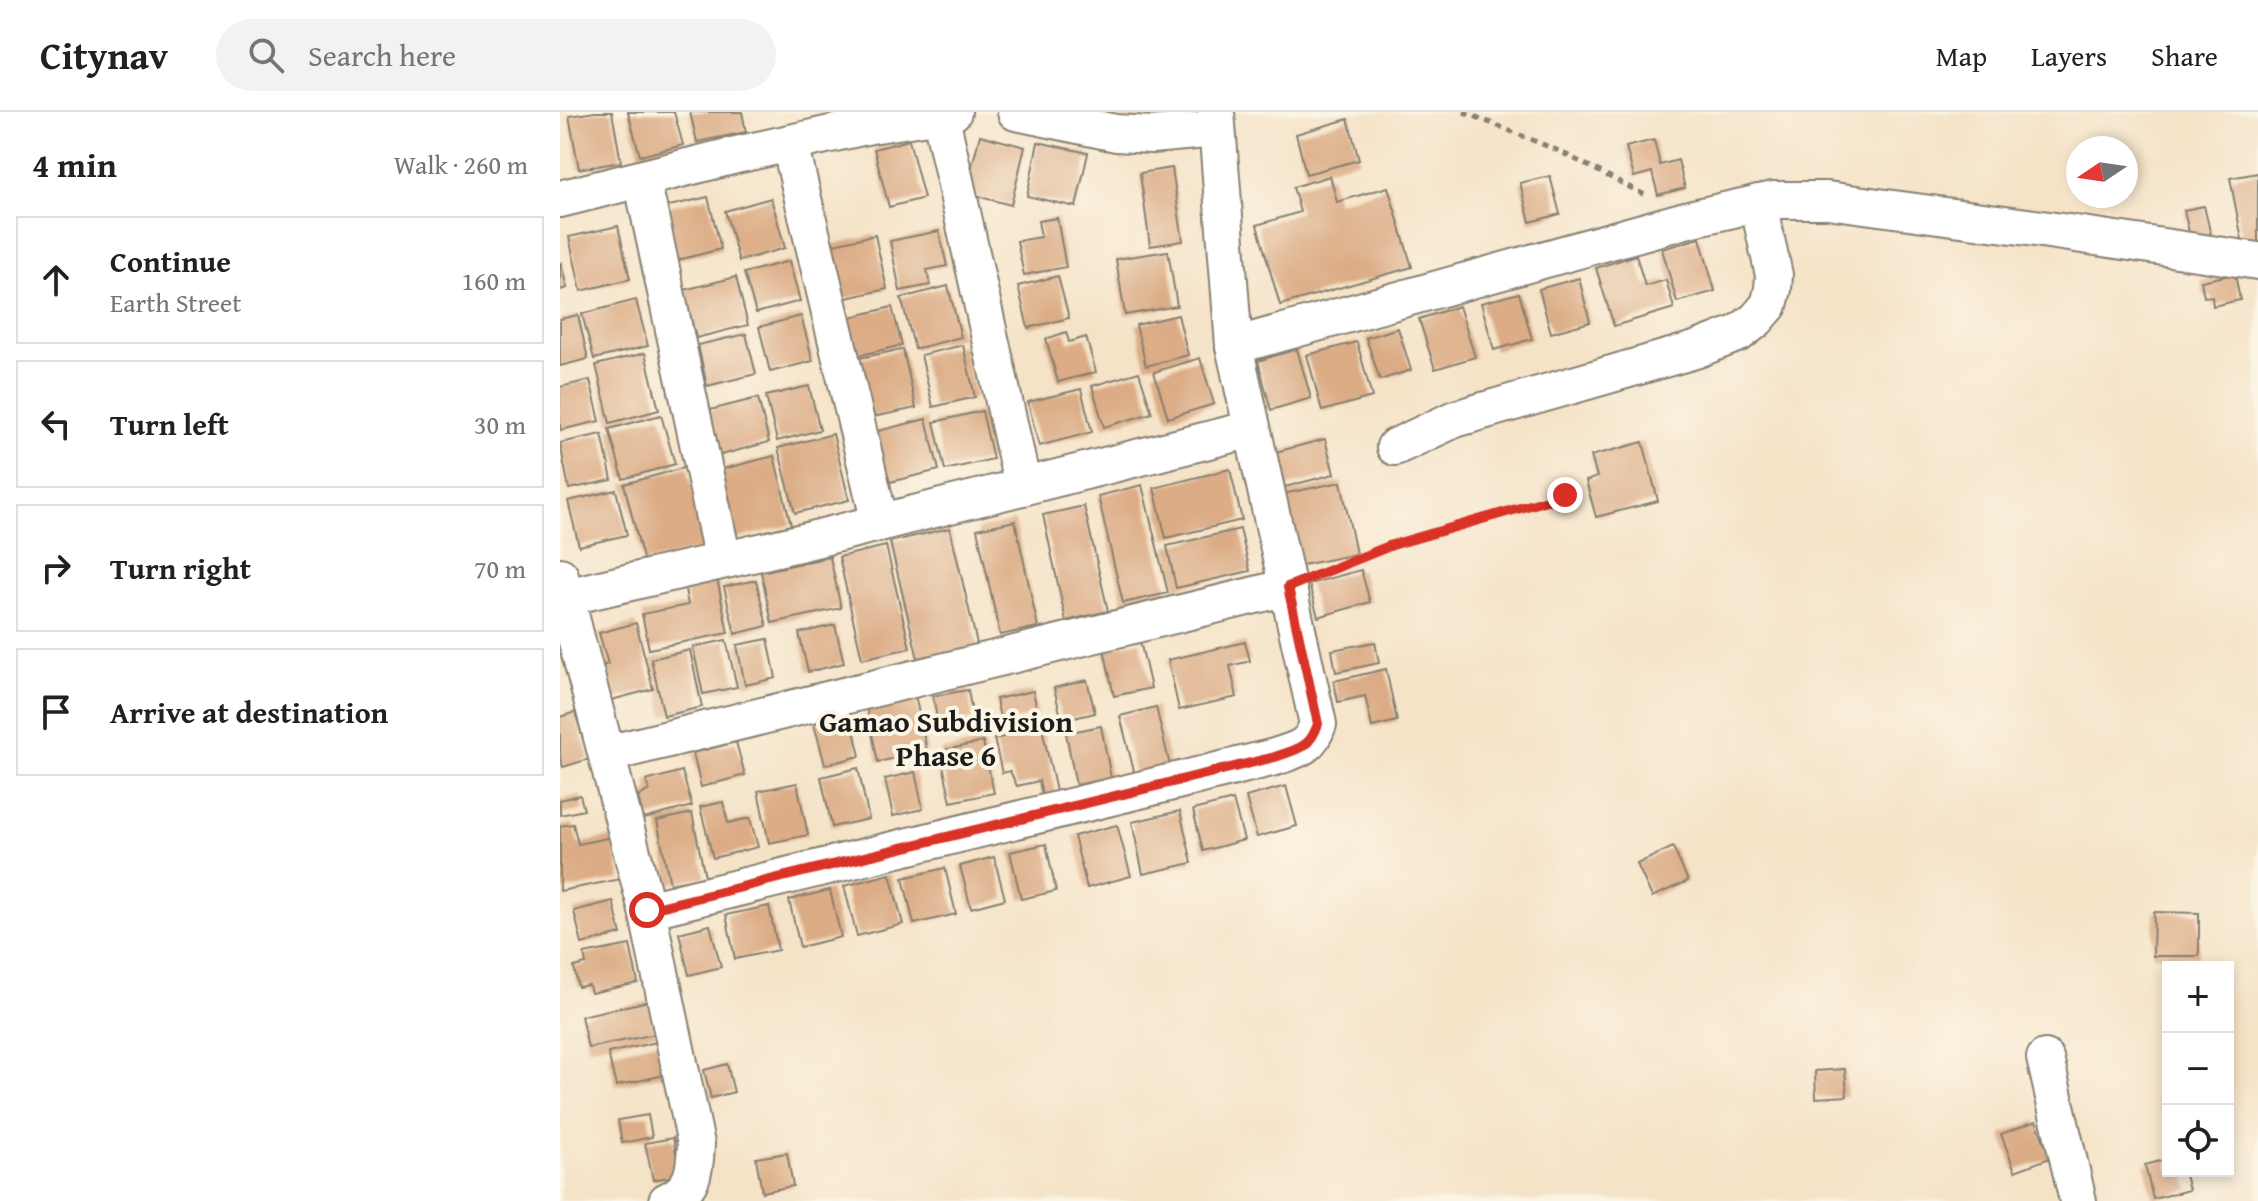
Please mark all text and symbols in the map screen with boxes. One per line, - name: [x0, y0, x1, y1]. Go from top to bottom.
- search box: [216, 19, 776, 91]
- text: Citynav: [40, 27, 168, 83]
- icon: search: [244, 33, 288, 77]
- text: Search here: [308, 33, 456, 77]
- text: Map: [1936, 35, 1987, 76]
- text: Layers: [2031, 35, 2107, 76]
- text: Share: [2151, 35, 2218, 76]
- north arrow: [2066, 136, 2138, 208]
- text: 4 min: [32, 140, 117, 189]
- text: Walk · 260 m: [394, 145, 528, 184]
- text: Continue: [110, 239, 231, 283]
- icon: ahead: [34, 258, 78, 302]
- text: 160 m: [461, 261, 526, 300]
- text: Earth Street: [110, 283, 241, 322]
- icon: left: [34, 402, 78, 446]
- text: Turn left: [110, 402, 229, 446]
- text: 30 m: [474, 405, 526, 444]
- route end: [1547, 477, 1583, 513]
- icon: right: [34, 546, 78, 590]
- text: Turn right: [110, 546, 251, 590]
- text: 70 m: [474, 549, 526, 588]
- icon: arrive: [34, 690, 78, 734]
- text: Arrive at destination: [110, 690, 388, 734]
- district label: Gamao Subdivision Phase 6: [819, 699, 1073, 777]
- route start: [629, 892, 665, 928]
- map controls: [2162, 961, 2234, 1177]
- button: +: [2162, 961, 2234, 1033]
- button: −: [2162, 1033, 2234, 1105]
- button: locate: [2162, 1105, 2234, 1177]

